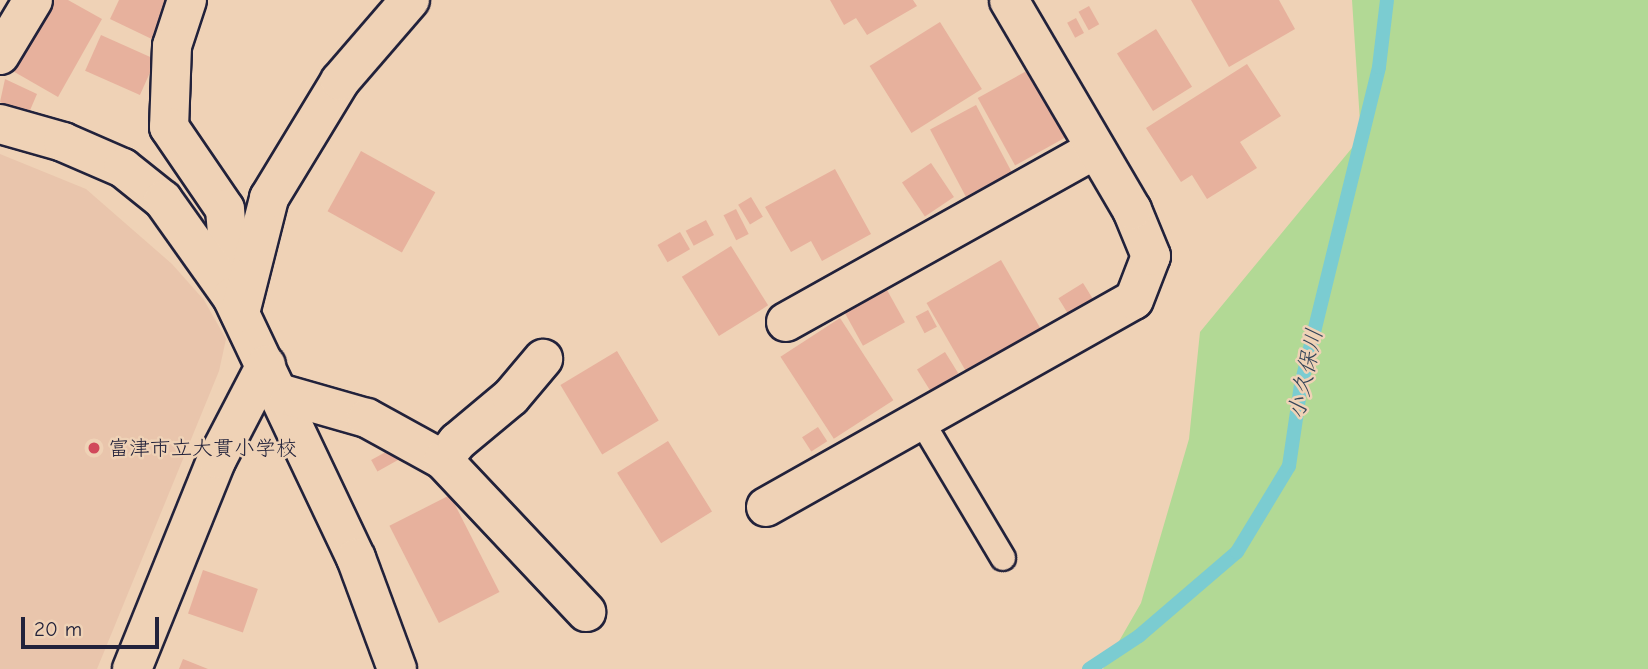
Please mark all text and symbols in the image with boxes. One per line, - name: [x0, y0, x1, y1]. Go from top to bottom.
- water label: 小久保川: [1283, 326, 1329, 422]
- place label: 富津市立大貫小学校: [108, 435, 297, 461]
- marker: 富津市立大貫小学校: [86, 440, 102, 456]
- scale bar: [24, 602, 163, 646]
- text: 20 m: [34, 617, 82, 641]

